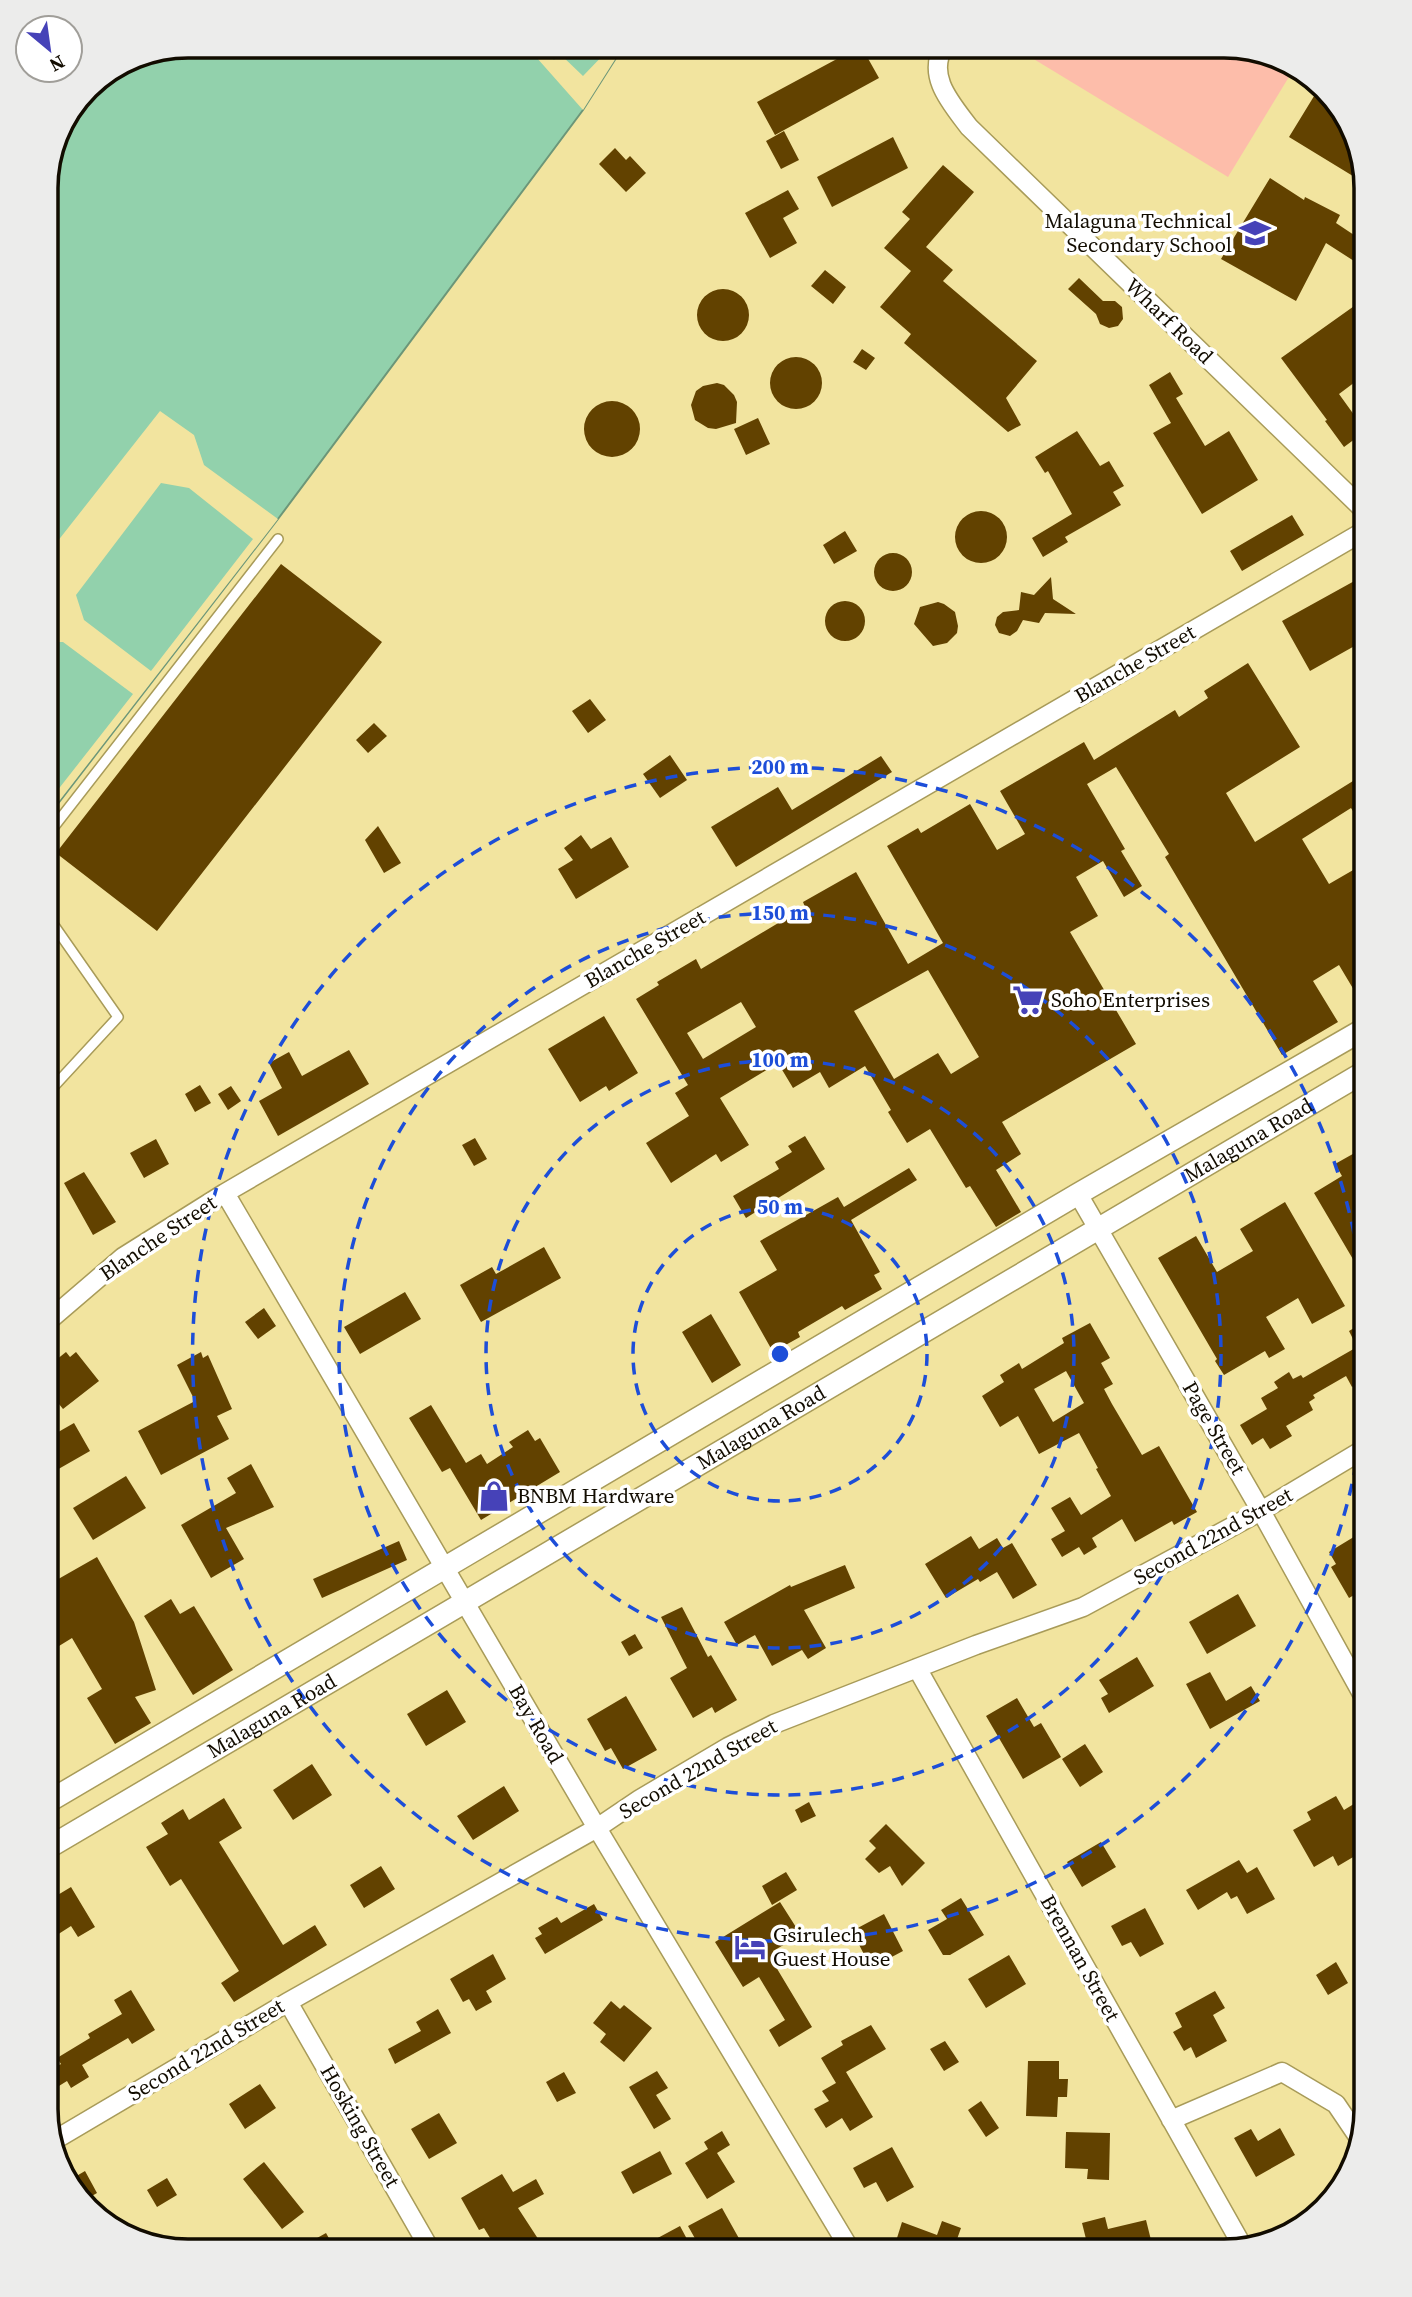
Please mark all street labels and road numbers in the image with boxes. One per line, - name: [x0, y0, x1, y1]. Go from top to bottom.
- street label: Wharf Road: [1119, 271, 1220, 370]
- street label: Blanche Street: [1069, 617, 1201, 710]
- street label: Blanche Street: [579, 902, 711, 995]
- street label: Malaguna Road: [1179, 1090, 1318, 1189]
- street label: Blanche Street: [94, 1188, 222, 1287]
- street label: Page Street: [1176, 1376, 1253, 1480]
- street label: Malaguna Road: [691, 1378, 831, 1476]
- street label: Second 22nd Street: [1128, 1480, 1298, 1591]
- street label: Malaguna Road: [202, 1666, 341, 1765]
- street label: Bay Road: [502, 1679, 571, 1769]
- street label: Second 22nd Street: [614, 1712, 782, 1826]
- street label: Brennan Street: [1034, 1889, 1127, 2026]
- street label: Second 22nd Street: [122, 1991, 289, 2108]
- street label: Hosking Street: [314, 2059, 407, 2193]

